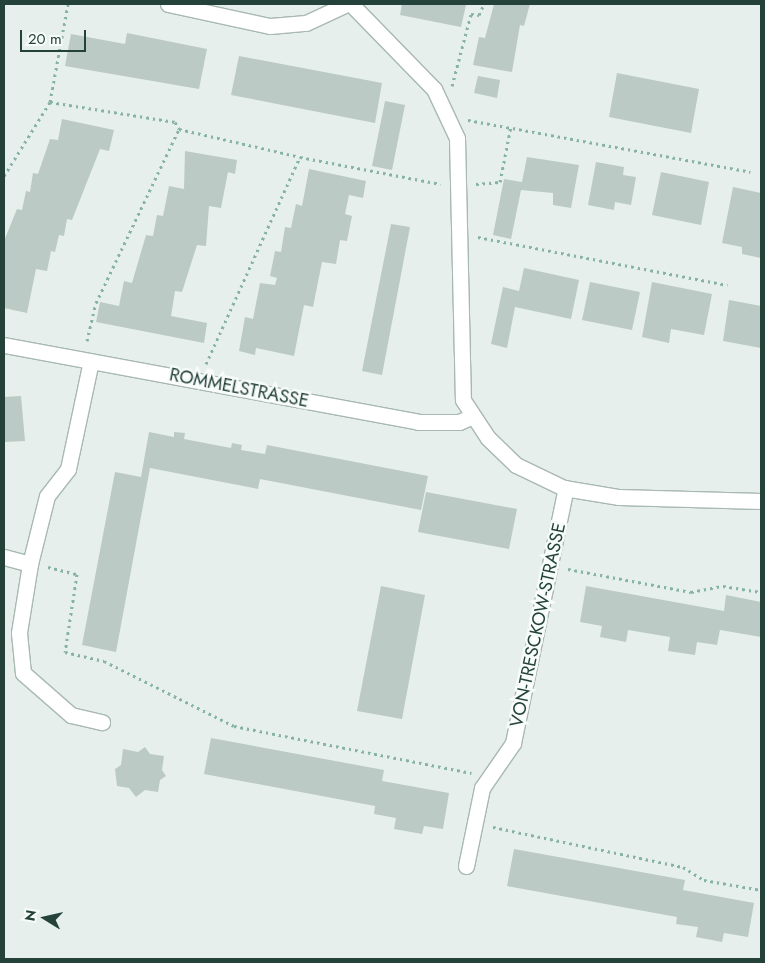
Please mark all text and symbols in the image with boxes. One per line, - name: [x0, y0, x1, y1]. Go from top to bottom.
- scale bar: [22, 20, 89, 52]
- text: 20 m: [28, 28, 62, 50]
- street label: ROMMELSTRASSE: [168, 364, 310, 412]
- street label: VON-TRESCKOW-STRASSE: [506, 521, 570, 729]
- north arrow: [20, 893, 70, 943]
- text: N: [19, 908, 41, 923]

